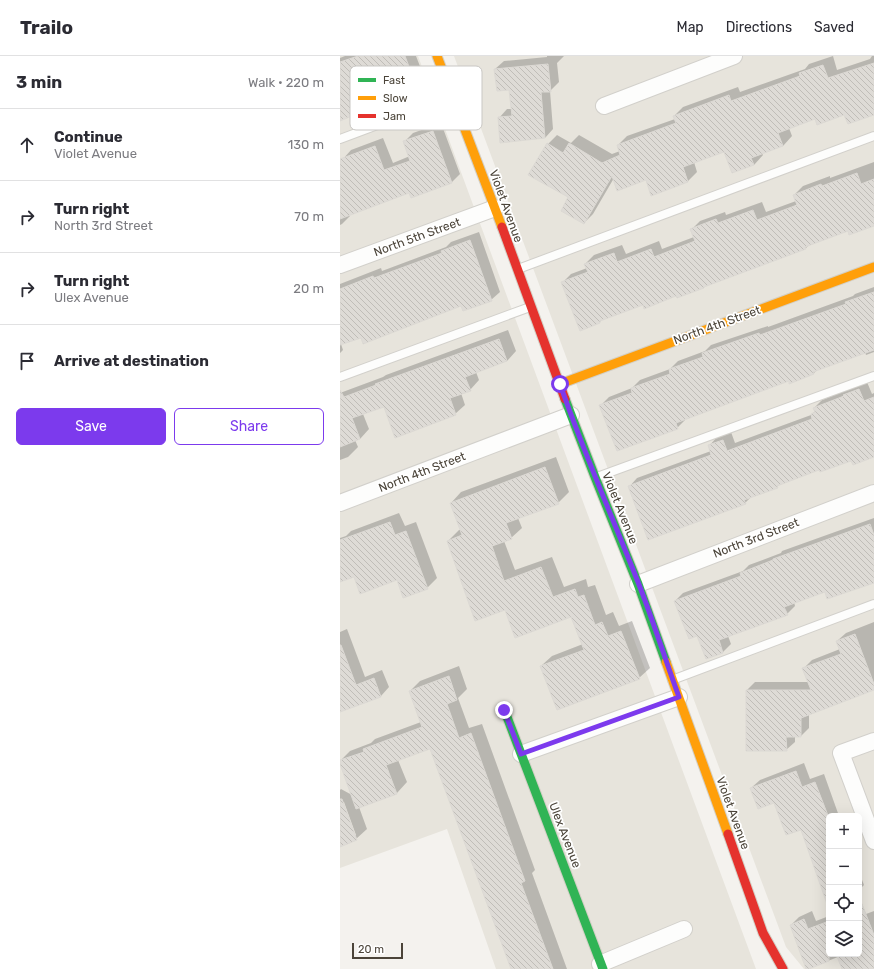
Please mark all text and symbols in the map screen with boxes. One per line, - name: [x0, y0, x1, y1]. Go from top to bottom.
- text: Trailo: [20, 16, 73, 39]
- text: Map: [677, 19, 704, 36]
- text: Directions: [726, 19, 792, 36]
- text: Saved: [814, 19, 854, 36]
- legend: [350, 66, 482, 130]
- text: 3 min: [16, 72, 62, 92]
- text: Fast: [383, 74, 406, 87]
- text: Walk · 220 m: [248, 75, 324, 90]
- text: Slow: [383, 92, 408, 105]
- text: Jam: [383, 110, 406, 123]
- text: Continue: [54, 128, 123, 146]
- icon: ahead: [16, 134, 38, 156]
- text: 130 m: [288, 137, 324, 152]
- text: Violet Avenue: [54, 146, 137, 161]
- street label: Violet Avenue: [486, 168, 526, 245]
- text: Turn right: [54, 200, 129, 218]
- icon: right: [16, 206, 38, 228]
- text: 70 m: [294, 209, 324, 224]
- street label: North 5th Street: [372, 215, 463, 259]
- text: North 3rd Street: [54, 218, 153, 233]
- text: Turn right: [54, 272, 129, 290]
- icon: right: [16, 278, 38, 300]
- text: 20 m: [293, 281, 324, 296]
- text: Ulex Avenue: [54, 290, 129, 305]
- street label: North 4th Street: [671, 303, 763, 347]
- icon: arrive: [16, 350, 38, 372]
- text: Arrive at destination: [54, 352, 209, 370]
- route start: [551, 375, 569, 393]
- button: Save: [16, 408, 166, 445]
- button: Share: [174, 408, 324, 445]
- street label: North 4th Street: [377, 449, 468, 495]
- street label: Violet Avenue: [599, 470, 641, 546]
- street label: North 3rd Street: [711, 515, 801, 561]
- route end: [495, 701, 513, 719]
- street label: Violet Avenue: [713, 775, 753, 852]
- street label: Ulex Avenue: [546, 800, 584, 870]
- map controls: [826, 813, 862, 957]
- button: +: [826, 813, 862, 849]
- button: −: [826, 849, 862, 885]
- button: locate: [826, 885, 862, 921]
- button: layers: [826, 921, 862, 957]
- scale bar: [352, 941, 403, 960]
- text: 20 m: [358, 943, 384, 956]

